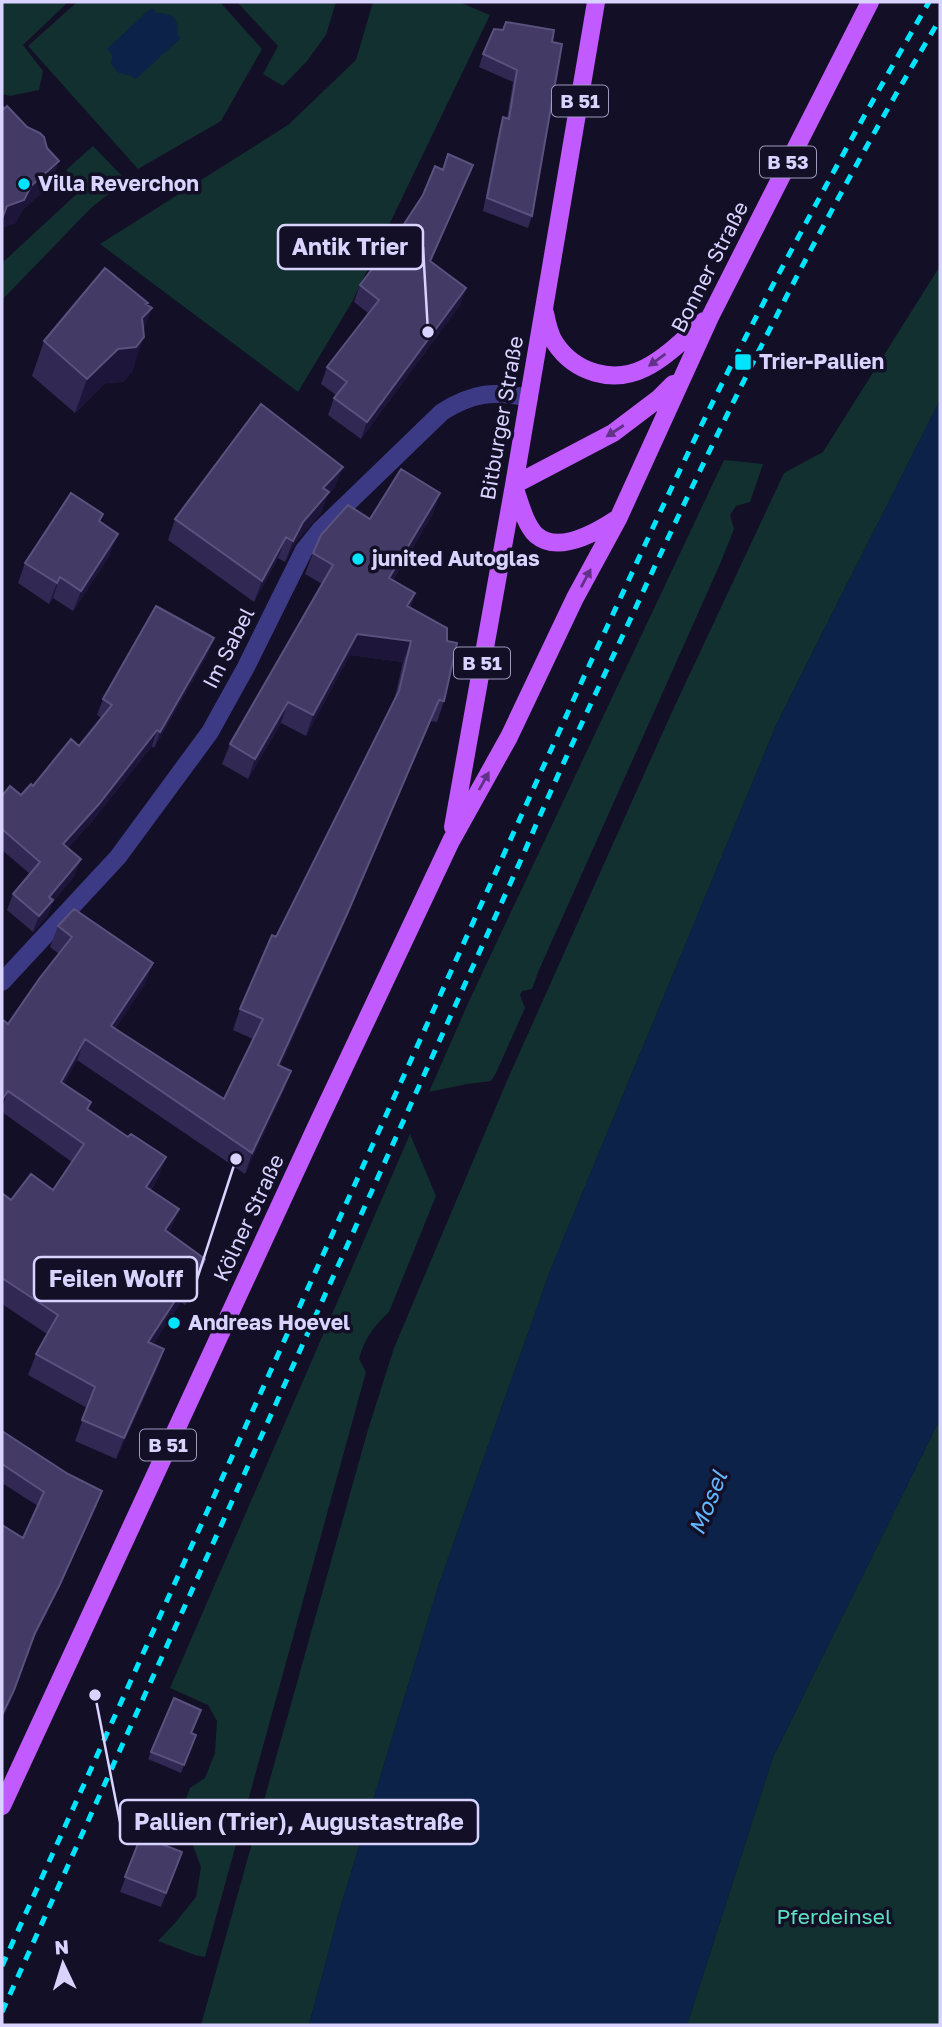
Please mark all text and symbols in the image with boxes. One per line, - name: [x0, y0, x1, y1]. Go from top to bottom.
- road number: B 51: [552, 86, 608, 116]
- road number: B 53: [760, 146, 816, 178]
- place label: Villa Reverchon: [38, 170, 199, 196]
- marker: Villa Reverchon: [16, 176, 32, 192]
- street label: Bonner Straße: [665, 197, 753, 336]
- callout: Antik Trier: [278, 225, 423, 269]
- text: Antik Trier: [292, 232, 408, 260]
- street label: Bitburger Straße: [474, 334, 528, 502]
- place label: Trier-Pallien: [759, 348, 884, 374]
- marker: Trier-Pallien: [733, 352, 753, 372]
- one-way arrow: [648, 353, 666, 367]
- one-way arrow: [606, 424, 624, 438]
- place label: junited Autoglas: [371, 545, 540, 571]
- marker: junited Autoglas: [350, 551, 366, 567]
- one-way arrow: [580, 568, 592, 588]
- street label: Im Sabel: [197, 603, 260, 692]
- road number: B 51: [454, 648, 510, 678]
- one-way arrow: [478, 772, 490, 791]
- street label: Kölner Straße: [207, 1150, 289, 1285]
- callout: Feilen Wolff: [34, 1257, 197, 1301]
- text: Feilen Wolff: [49, 1264, 184, 1292]
- place label: Andreas Hoevel: [188, 1309, 350, 1335]
- marker: Andreas Hoevel: [166, 1315, 182, 1331]
- road number: B 51: [140, 1429, 196, 1460]
- water label: Mosel: [682, 1465, 733, 1539]
- callout: Pallien (Trier), Augustastraße: [120, 1800, 478, 1844]
- text: Pallien (Trier), Augustastraße: [134, 1807, 464, 1835]
- park label: Pferdeinsel: [776, 1903, 892, 1929]
- north arrow: [28, 1929, 98, 1999]
- text: N: [54, 1935, 70, 1959]

